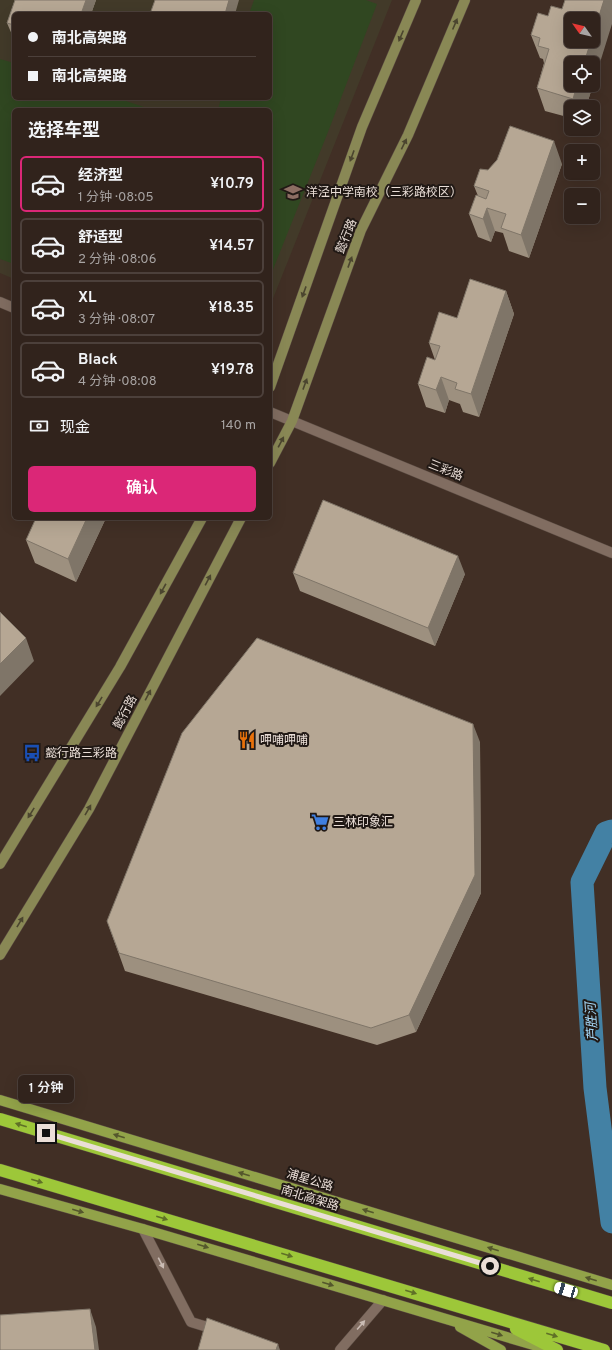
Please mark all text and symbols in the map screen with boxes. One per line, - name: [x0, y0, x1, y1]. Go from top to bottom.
- north arrow: [564, 12, 600, 48]
- map controls: [564, 12, 600, 224]
- one-way arrow: [452, 18, 458, 30]
- text: 南北高架路: [52, 30, 127, 49]
- one-way arrow: [398, 30, 404, 41]
- button: locate: [564, 56, 600, 92]
- text: 南北高架路: [52, 68, 127, 87]
- button: layers: [564, 100, 600, 136]
- text: 选择车型: [28, 120, 100, 143]
- one-way arrow: [401, 138, 407, 149]
- button: +: [564, 144, 600, 180]
- one-way arrow: [349, 151, 355, 163]
- icon: car: [30, 166, 66, 202]
- text: 经济型: [78, 167, 123, 186]
- text: ¥10.79: [210, 175, 254, 194]
- school or university icon: 洋泾中学南校（三彩路校区）: [283, 182, 303, 202]
- place label: 洋泾中学南校（三彩路校区）: [306, 185, 462, 201]
- button: −: [564, 188, 600, 224]
- text: 1 分钟 · 08:05: [78, 190, 154, 206]
- street label: 懿行路: [333, 217, 361, 256]
- icon: car: [30, 228, 66, 264]
- text: 舒适型: [78, 229, 123, 248]
- text: ¥14.57: [209, 237, 254, 256]
- text: 2 分钟 · 08:06: [78, 252, 156, 268]
- one-way arrow: [347, 255, 353, 267]
- one-way arrow: [300, 286, 306, 298]
- text: XL: [78, 289, 96, 308]
- icon: car: [30, 290, 66, 326]
- text: ¥18.35: [208, 299, 254, 318]
- text: 3 分钟 · 08:07: [78, 312, 155, 328]
- text: Black: [78, 351, 118, 370]
- icon: car: [30, 352, 66, 388]
- text: ¥19.78: [211, 361, 254, 380]
- text: 4 分钟 · 08:08: [78, 374, 157, 390]
- one-way arrow: [303, 378, 309, 390]
- icon: cash: [28, 415, 50, 437]
- text: 140 m: [221, 418, 256, 434]
- text: 现金: [60, 419, 90, 438]
- one-way arrow: [278, 436, 284, 447]
- street label: 三彩路: [426, 457, 465, 485]
- button: 确认: [28, 466, 256, 512]
- one-way arrow: [205, 574, 212, 586]
- one-way arrow: [160, 583, 166, 595]
- one-way arrow: [145, 690, 151, 701]
- street label: 懿行路: [110, 693, 141, 732]
- one-way arrow: [95, 697, 103, 707]
- restaurant icon: 呷哺呷哺: [237, 730, 257, 750]
- place label: 呷哺呷哺: [260, 733, 308, 749]
- bus stop icon: 懿行路三彩路: [22, 743, 42, 763]
- place label: 懿行路三彩路: [45, 746, 117, 762]
- one-way arrow: [84, 804, 91, 816]
- one-way arrow: [28, 807, 35, 819]
- supermarket icon: 三林印象汇: [310, 812, 330, 832]
- place label: 三林印象汇: [333, 815, 393, 831]
- one-way arrow: [17, 916, 24, 928]
- water label: 芦胜河: [583, 999, 602, 1042]
- callout: 1 分钟: [18, 1075, 74, 1103]
- text: 1 分钟: [29, 1081, 63, 1097]
- one-way arrow: [15, 1122, 27, 1128]
- route end: [37, 1124, 55, 1142]
- one-way arrow: [113, 1133, 125, 1139]
- street label: 浦星公路: [284, 1166, 335, 1196]
- one-way arrow: [238, 1171, 250, 1177]
- one-way arrow: [32, 1178, 44, 1184]
- street label: 南北高架路: [279, 1183, 341, 1215]
- one-way arrow: [72, 1208, 84, 1214]
- one-way arrow: [362, 1208, 374, 1214]
- one-way arrow: [156, 1215, 168, 1221]
- one-way arrow: [197, 1243, 209, 1249]
- one-way arrow: [487, 1246, 499, 1252]
- one-way arrow: [281, 1252, 293, 1258]
- one-way arrow: [158, 1257, 164, 1269]
- route start: [481, 1257, 499, 1275]
- one-way arrow: [585, 1275, 597, 1281]
- one-way arrow: [528, 1277, 540, 1283]
- one-way arrow: [322, 1281, 334, 1287]
- car: [553, 1281, 579, 1299]
- one-way arrow: [405, 1289, 417, 1295]
- one-way arrow: [357, 1320, 366, 1330]
- one-way arrow: [491, 1331, 503, 1337]
- one-way arrow: [547, 1332, 559, 1338]

